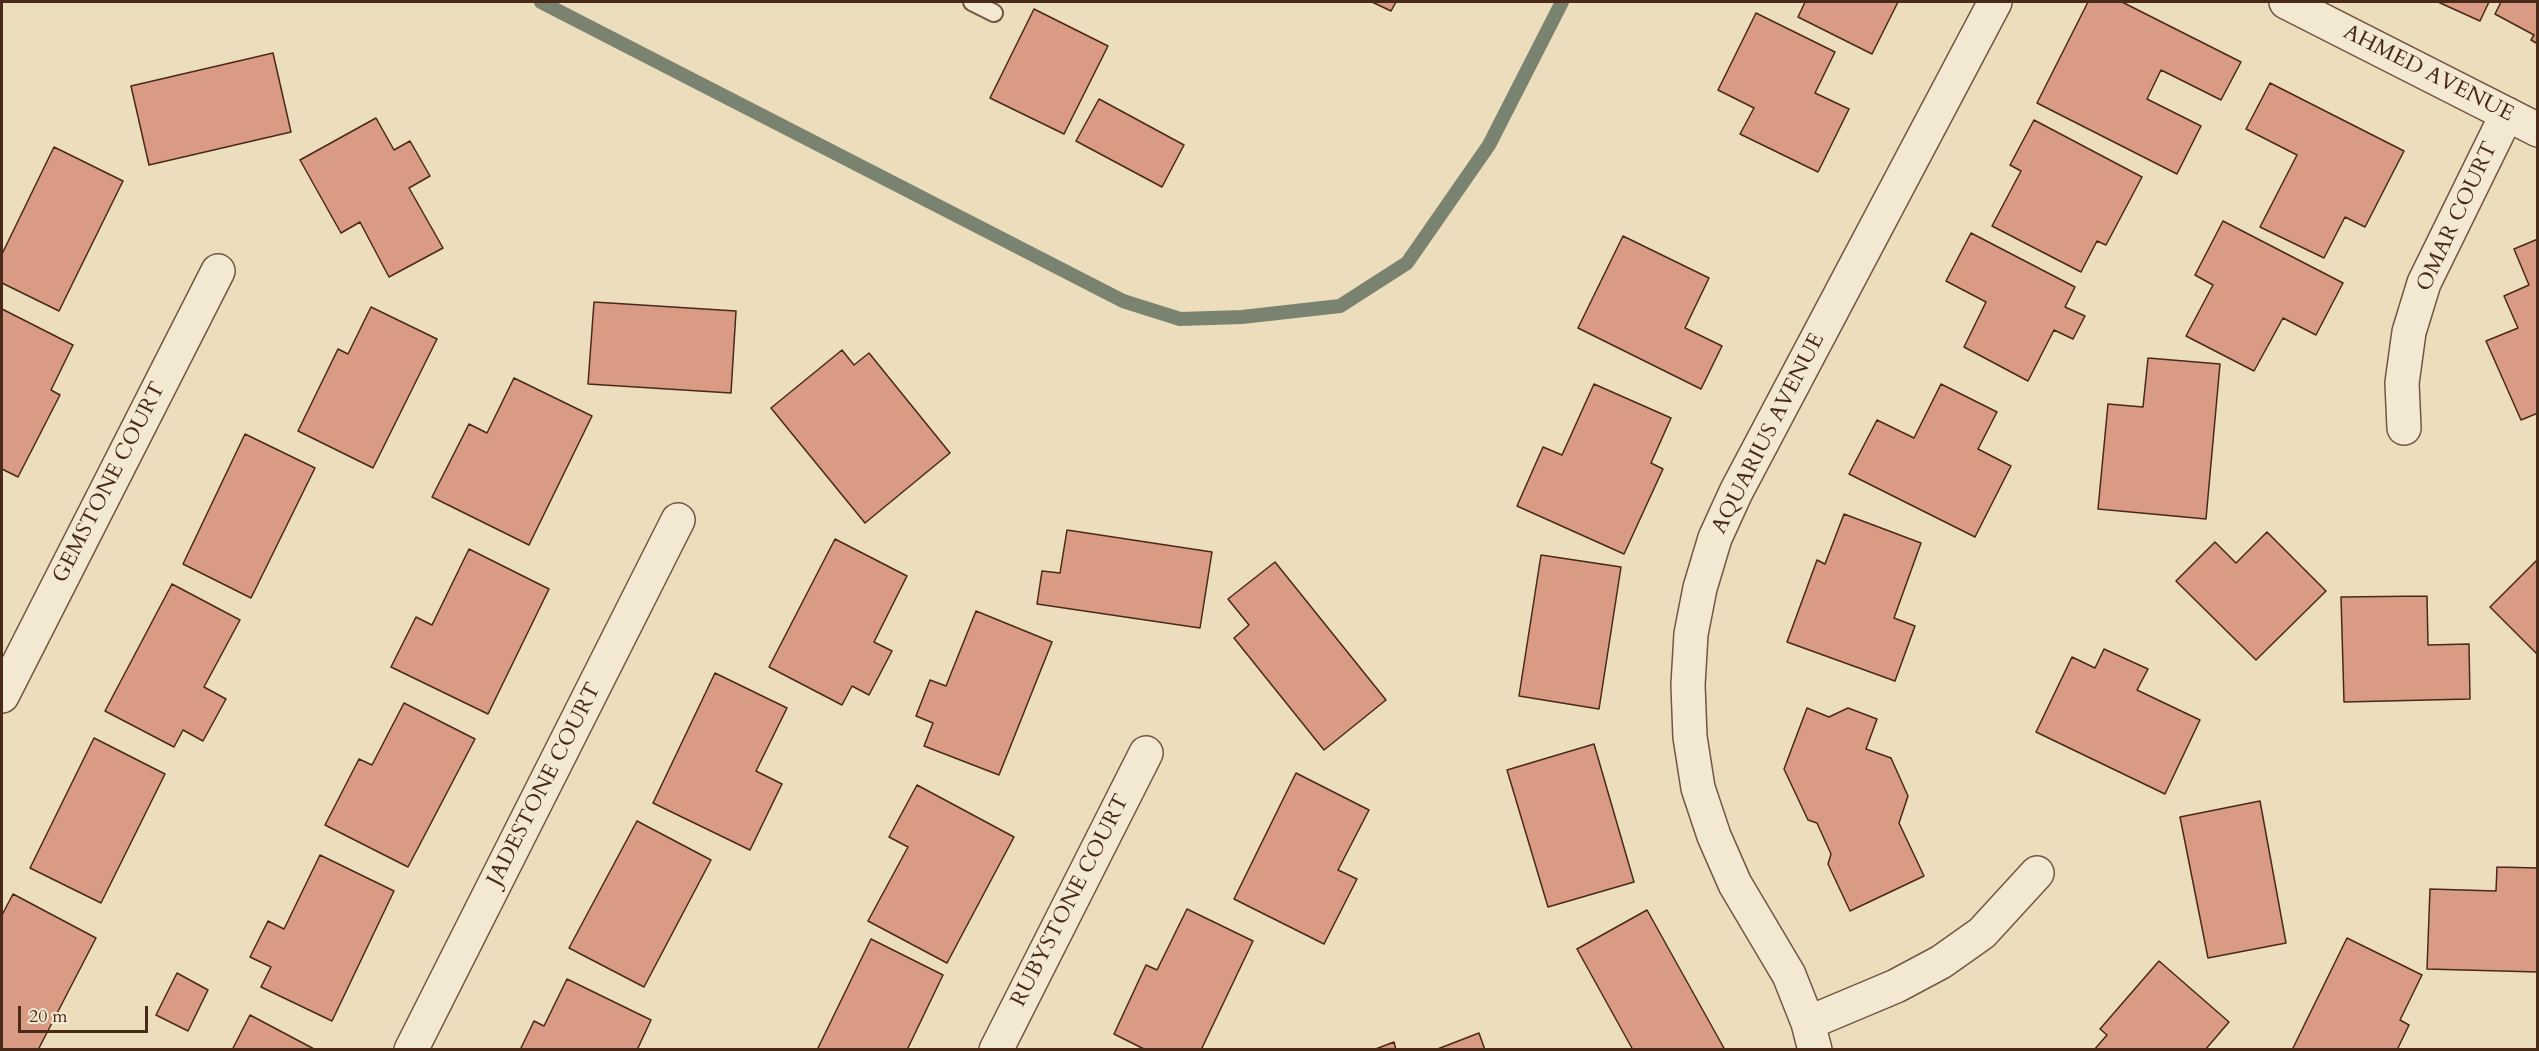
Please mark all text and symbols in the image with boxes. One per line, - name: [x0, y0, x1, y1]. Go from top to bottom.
- street label: AHMED AVENUE: [2338, 20, 2518, 128]
- street label: OMAR COURT: [2412, 138, 2504, 296]
- street label: AQUARIUS AVENUE: [1707, 329, 1831, 539]
- street label: GEMSTONE COURT: [48, 378, 172, 588]
- street label: JADESTONE COURT: [482, 679, 608, 891]
- street label: RUBYSTONE COURT: [1006, 791, 1136, 1011]
- scale bar: [21, 994, 152, 1032]
- text: 20 m: [29, 1004, 68, 1029]

